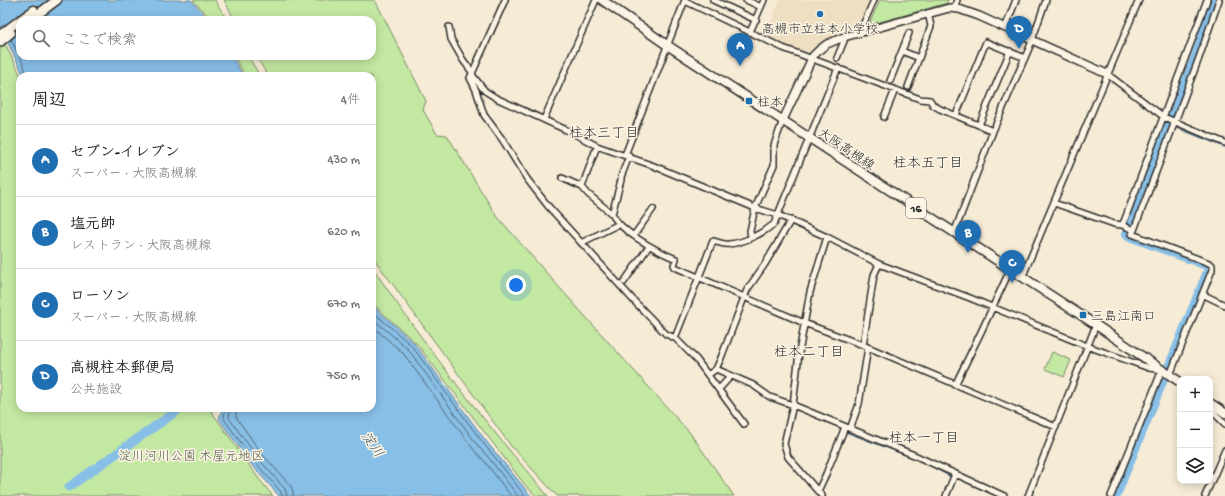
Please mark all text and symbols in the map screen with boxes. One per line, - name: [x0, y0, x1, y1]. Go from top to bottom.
- marker: 高槻市立柱本小学校: [815, 9, 825, 19]
- search box: [16, 16, 376, 60]
- pin: D: [1006, 16, 1032, 49]
- place label: 高槻市立柱本小学校: [761, 22, 879, 38]
- icon: search: [30, 27, 52, 49]
- text: ここで検索: [62, 32, 137, 50]
- pin: A: [727, 33, 753, 66]
- text: 周辺: [32, 92, 66, 112]
- text: 4件: [341, 93, 360, 108]
- marker: 柱本: [744, 96, 754, 106]
- place label: 柱本: [757, 96, 783, 111]
- street label: 大阪高槻線: [814, 125, 878, 175]
- district label: 柱本三丁目: [569, 126, 639, 143]
- text: セブン-イレブン: [70, 144, 180, 162]
- text: A: [41, 153, 49, 168]
- text: 430 m: [327, 153, 360, 168]
- district label: 柱本五丁目: [893, 156, 963, 173]
- text: スーパー · 大阪高槻線: [70, 167, 197, 182]
- road number: 16: [906, 198, 926, 218]
- text: 塩元帥: [70, 216, 115, 234]
- pin: B: [955, 220, 981, 253]
- text: B: [42, 225, 48, 240]
- text: 620 m: [327, 225, 360, 240]
- text: レストラン · 大阪高槻線: [70, 239, 211, 254]
- pin: C: [999, 250, 1025, 283]
- your location: [506, 275, 526, 295]
- text: ローソン: [70, 288, 130, 306]
- text: C: [41, 297, 49, 312]
- text: 670 m: [327, 297, 360, 312]
- marker: 三島江南口: [1078, 310, 1088, 320]
- place label: 三島江南口: [1091, 310, 1156, 325]
- text: スーパー · 大阪高槻線: [70, 311, 197, 326]
- district label: 柱本二丁目: [774, 345, 844, 362]
- text: 高槻柱本郵便局: [70, 360, 175, 378]
- text: D: [41, 369, 49, 384]
- text: 750 m: [327, 369, 360, 384]
- map controls: [1177, 376, 1213, 484]
- button: +: [1177, 376, 1213, 412]
- text: 公共施設: [70, 383, 122, 398]
- button: −: [1177, 412, 1213, 448]
- water label: 淀川: [356, 429, 386, 462]
- district label: 柱本一丁目: [889, 431, 959, 448]
- button: layers: [1177, 448, 1213, 484]
- park label: 淀川河川公園 木屋元地区: [118, 449, 264, 465]

